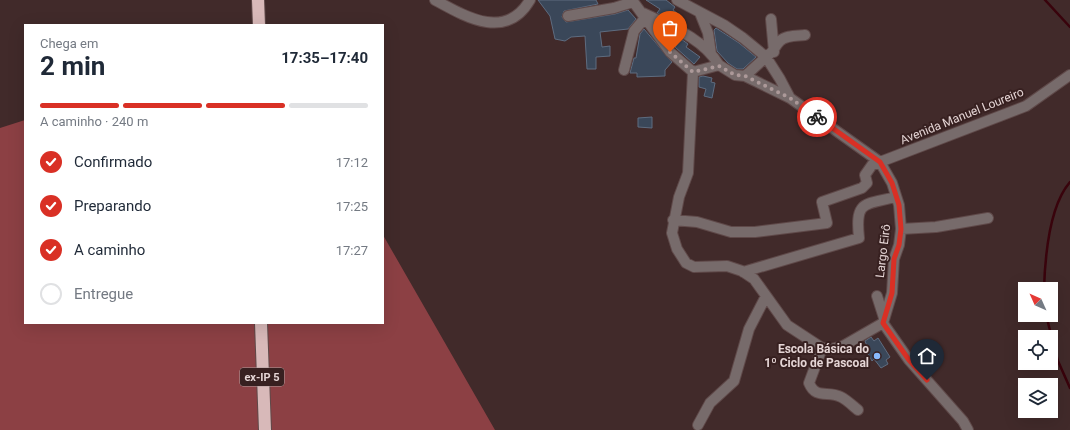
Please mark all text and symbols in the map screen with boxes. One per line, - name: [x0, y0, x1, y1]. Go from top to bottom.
- pin: [653, 11, 687, 52]
- icon: bag: [659, 17, 681, 39]
- text: Chega em: [40, 36, 98, 51]
- text: 17:35–17:40: [281, 49, 368, 67]
- text: 2 min: [40, 51, 105, 81]
- street label: Avenida Manuel Loureiro: [898, 85, 1026, 147]
- courier: [797, 97, 837, 137]
- icon: bike: [806, 106, 828, 128]
- text: A caminho · 240 m: [40, 114, 148, 129]
- icon: check: [40, 151, 62, 173]
- text: Confirmado: [74, 153, 152, 171]
- text: 17:12: [336, 155, 368, 170]
- icon: check: [40, 195, 62, 217]
- text: Preparando: [74, 197, 151, 215]
- text: 17:25: [336, 199, 368, 214]
- street label: Largo Eirô: [873, 223, 893, 279]
- icon: check: [40, 239, 62, 261]
- text: A caminho: [74, 241, 145, 259]
- text: 17:27: [336, 243, 368, 258]
- north arrow: [1018, 282, 1058, 322]
- map controls: [1018, 282, 1058, 418]
- text: Entregue: [74, 285, 133, 303]
- button: locate: [1018, 330, 1058, 370]
- pin: [910, 339, 944, 380]
- place label: Escola Básica do 1º Ciclo de Pascoal: [764, 342, 869, 370]
- icon: home: [916, 345, 938, 367]
- marker: Escola Básica do 1º Ciclo de Pascoal: [872, 351, 882, 361]
- road number: ex-IP 5: [240, 368, 284, 386]
- button: layers: [1018, 378, 1058, 418]

